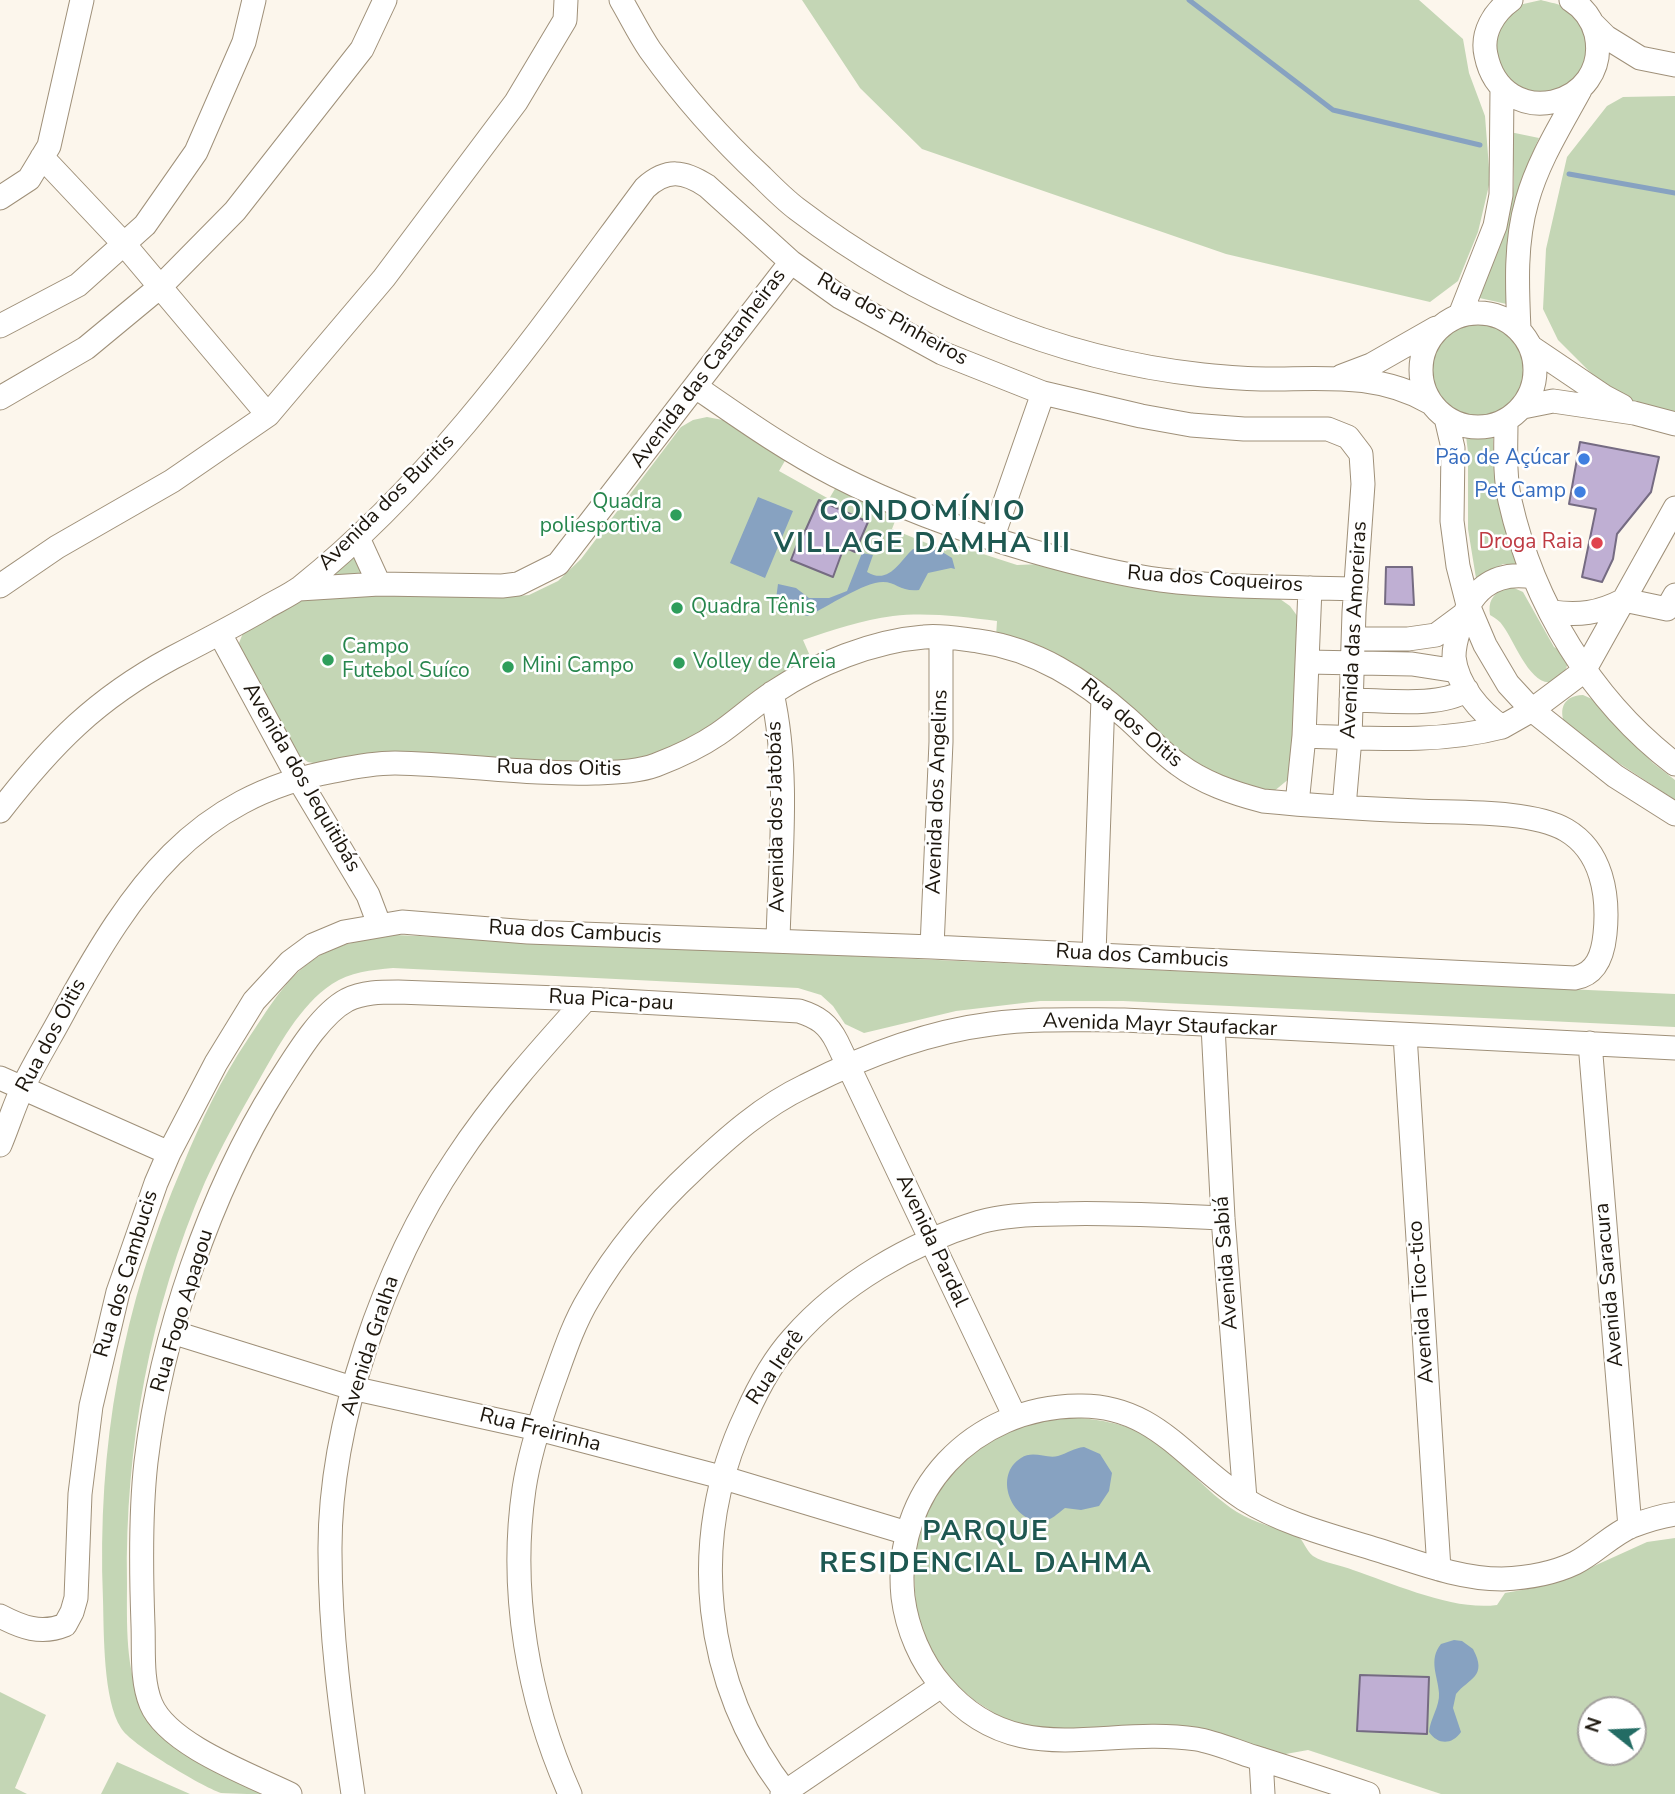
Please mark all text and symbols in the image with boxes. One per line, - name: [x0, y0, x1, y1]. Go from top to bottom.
- street label: Avenida das Castanheiras: [626, 264, 792, 474]
- street label: Rua dos Pinheiros: [812, 268, 972, 372]
- street label: Avenida dos Buritis: [314, 430, 460, 576]
- place label: Pão de Açúcar: [1435, 446, 1570, 472]
- marker: Pão de Açúcar: [1576, 451, 1592, 467]
- place label: Pet Camp: [1474, 479, 1566, 505]
- marker: Pet Camp: [1572, 484, 1588, 500]
- place label: Quadra poliesportiva: [540, 490, 662, 540]
- district label: CONDOMÍNIO VILLAGE DAMHA III: [776, 496, 1070, 562]
- marker: Quadra poliesportiva: [668, 507, 684, 523]
- street label: Avenida das Amoreiras: [1337, 520, 1373, 740]
- place label: Droga Raia: [1478, 530, 1583, 556]
- marker: Droga Raia: [1589, 535, 1605, 551]
- street label: Rua dos Coqueiros: [1126, 561, 1304, 599]
- place label: Quadra Tênis: [691, 595, 815, 621]
- marker: Quadra Tênis: [669, 600, 685, 616]
- place label: Campo Futebol Suíco: [342, 635, 470, 685]
- place label: Volley de Areia: [693, 650, 836, 676]
- marker: Campo Futebol Suíco: [320, 652, 336, 668]
- place label: Mini Campo: [522, 654, 634, 680]
- marker: Volley de Areia: [671, 655, 687, 671]
- marker: Mini Campo: [500, 659, 516, 675]
- street label: Rua dos Oitis: [1075, 674, 1187, 774]
- street label: Avenida dos Jequitibás: [237, 679, 365, 877]
- street label: Avenida dos Angelins: [922, 689, 954, 895]
- street label: Avenida dos Jatobás: [763, 721, 791, 913]
- street label: Rua dos Oitis: [496, 755, 622, 783]
- street label: Rua dos Cambucis: [488, 916, 662, 950]
- street label: Rua dos Cambucis: [1055, 940, 1229, 974]
- street label: Rua dos Oitis: [12, 975, 92, 1097]
- street label: Rua Pica-pau: [548, 985, 674, 1017]
- street label: Avenida Mayr Staufackar: [1042, 1009, 1278, 1043]
- street label: Avenida Pardal: [889, 1171, 973, 1311]
- street label: Rua dos Cambucis: [90, 1187, 164, 1361]
- street label: Avenida Sabiá: [1210, 1195, 1244, 1331]
- street label: Avenida Saracura: [1590, 1202, 1630, 1368]
- street label: Avenida Tico-tico: [1404, 1220, 1440, 1384]
- street label: Rua Fogo Apagou: [146, 1227, 220, 1395]
- street label: Avenida Gralha: [337, 1273, 405, 1419]
- street label: Rua Irerê: [742, 1326, 810, 1410]
- street label: Rua Freirinha: [477, 1404, 603, 1458]
- district label: PARQUE RESIDENCIAL DAHMA: [821, 1516, 1151, 1582]
- north arrow: [1577, 1696, 1647, 1766]
- text: N: [1579, 1714, 1608, 1736]

